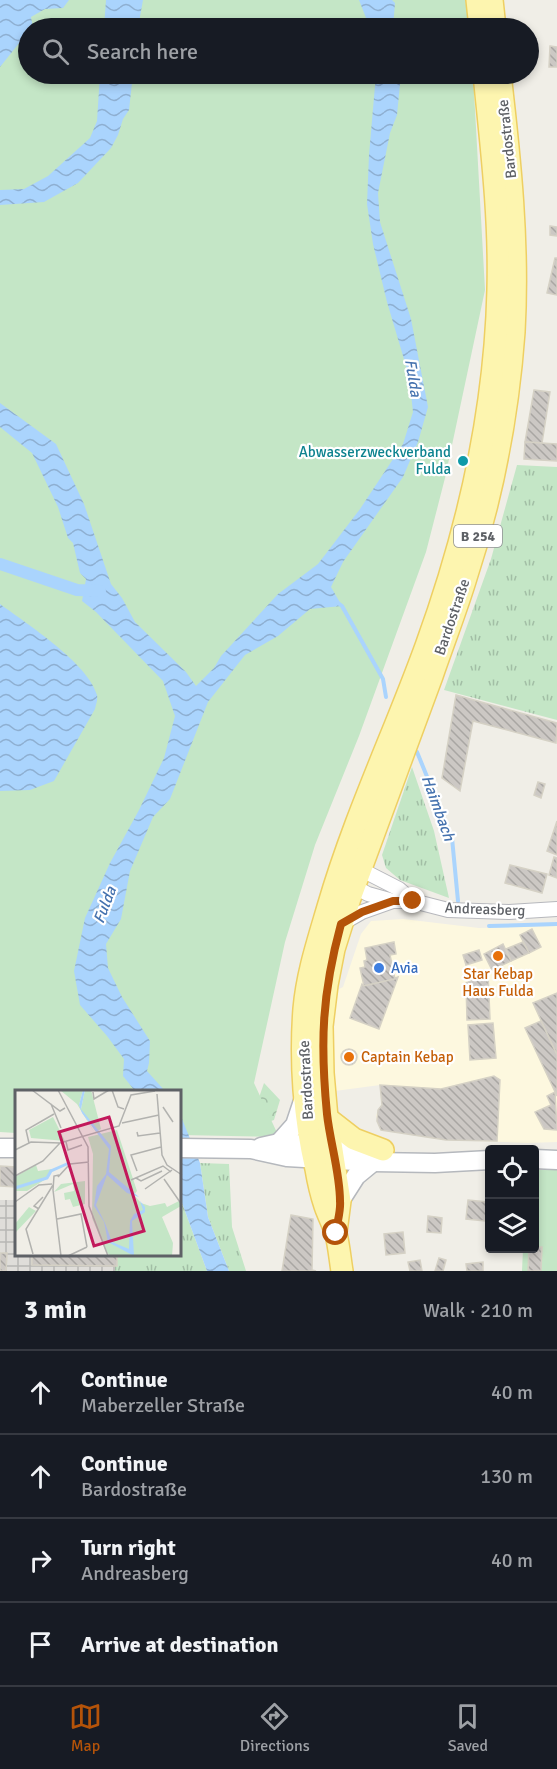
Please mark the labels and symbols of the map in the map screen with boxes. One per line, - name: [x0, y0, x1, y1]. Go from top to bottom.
- street label: Bardostraße: [494, 98, 520, 180]
- water label: Fulda: [400, 358, 426, 399]
- place label: Abwasserzweckverband Fulda: [299, 443, 451, 478]
- marker: Abwasserzweckverband Fulda: [456, 454, 470, 468]
- road number: B 254: [454, 525, 502, 547]
- street label: Bardostraße: [431, 576, 473, 658]
- water label: Haimbach: [417, 772, 460, 845]
- water label: Fulda: [89, 883, 121, 926]
- route end: [399, 887, 425, 913]
- street label: Andreasberg: [444, 899, 526, 919]
- marker: Star Kebap Haus Fulda: [491, 949, 505, 963]
- place label: Avia: [391, 959, 418, 977]
- marker: Avia: [372, 961, 386, 975]
- place label: Star Kebap Haus Fulda: [462, 965, 534, 1000]
- street label: Bardostraße: [295, 1040, 317, 1120]
- place label: Captain Kebap: [361, 1048, 454, 1066]
- marker: Captain Kebap: [342, 1050, 356, 1064]
- inset map: [15, 1090, 182, 1256]
- route start: [322, 1219, 348, 1245]

